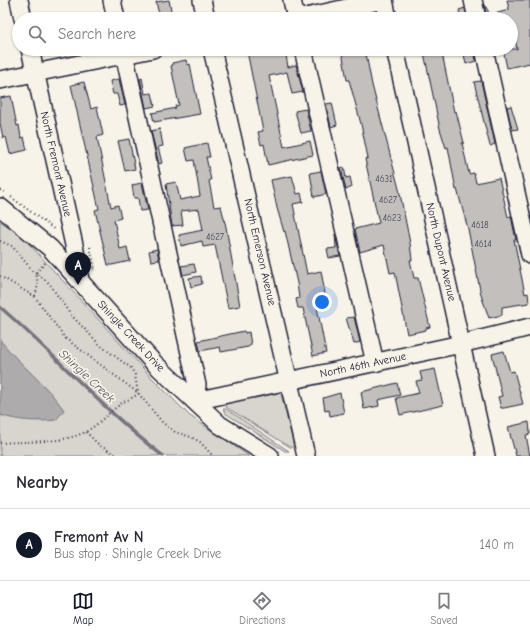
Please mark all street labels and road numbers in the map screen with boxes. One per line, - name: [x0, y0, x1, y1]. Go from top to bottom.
- street label: North Fremont Avenue: [38, 110, 75, 218]
- street label: North Emerson Avenue: [241, 197, 279, 307]
- street label: North Dupont Avenue: [423, 201, 459, 303]
- street label: Shingle Creek Drive: [95, 298, 168, 375]
- street label: North 46th Avenue: [319, 349, 408, 380]

